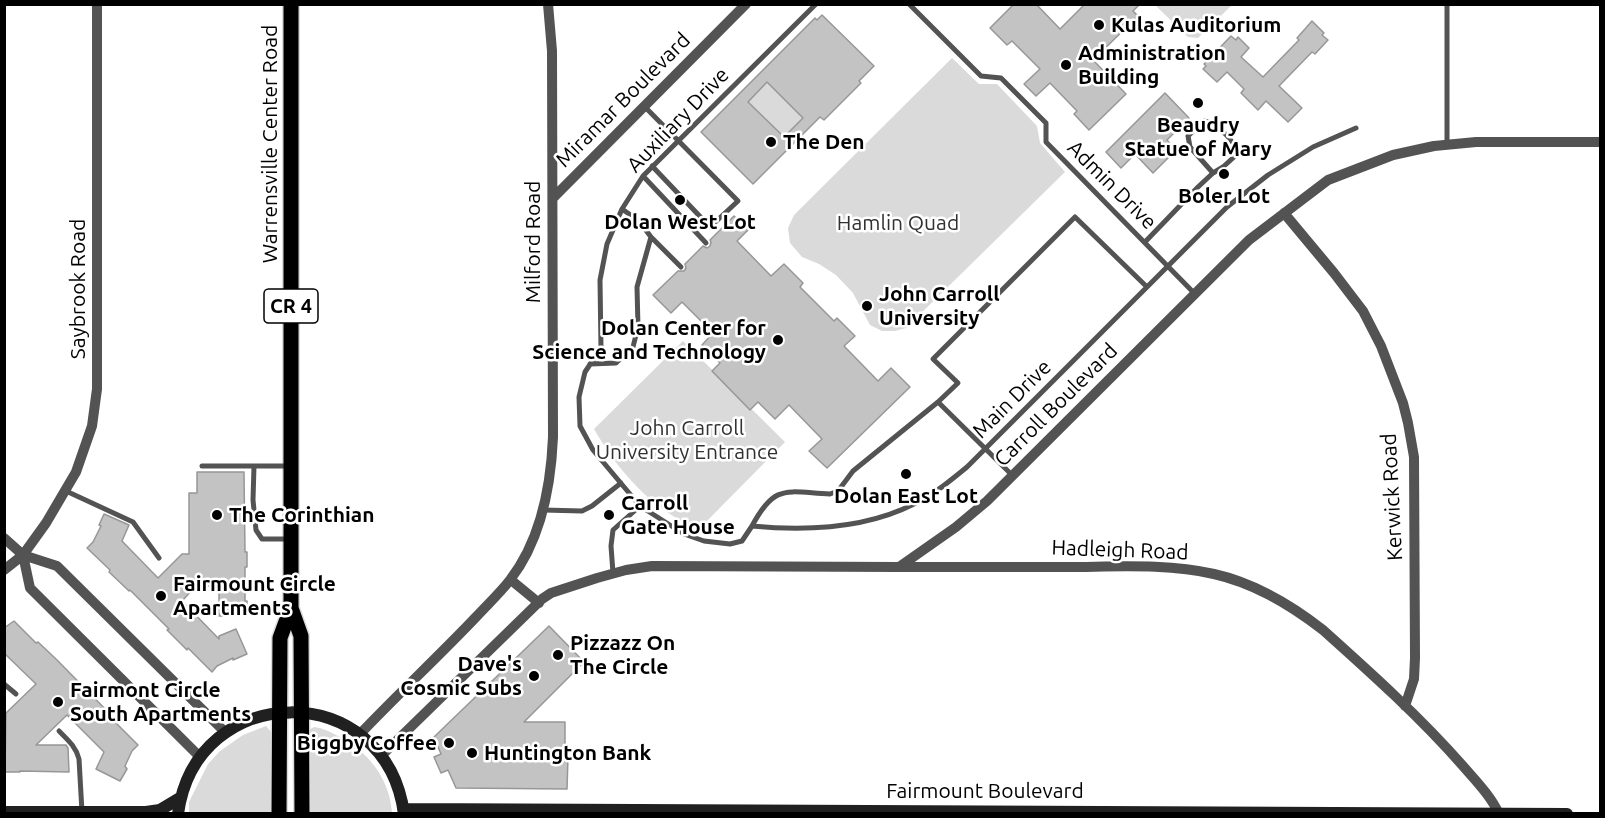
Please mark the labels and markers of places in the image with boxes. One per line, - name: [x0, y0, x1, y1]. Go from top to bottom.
- place label: Kulas Auditorium: [1111, 12, 1281, 38]
- marker: Kulas Auditorium: [1092, 18, 1106, 32]
- place label: Administration Building: [1078, 40, 1226, 90]
- marker: Administration Building: [1059, 58, 1073, 72]
- marker: Beaudry Statue of Mary: [1191, 96, 1205, 110]
- place label: Beaudry Statue of Mary: [1124, 112, 1272, 162]
- place label: The Den: [783, 129, 865, 155]
- marker: The Den: [764, 135, 778, 149]
- marker: Boler Lot: [1217, 167, 1231, 181]
- place label: Boler Lot: [1178, 183, 1270, 209]
- marker: Dolan West Lot: [673, 193, 687, 207]
- place label: Dolan West Lot: [604, 209, 756, 235]
- place label: John Carroll University: [879, 281, 1000, 331]
- marker: John Carroll University: [860, 299, 874, 313]
- place label: Dolan Center for Science and Technology: [532, 315, 766, 365]
- marker: Dolan Center for Science and Technology: [771, 333, 785, 347]
- marker: Dolan East Lot: [899, 467, 913, 481]
- place label: Dolan East Lot: [834, 483, 978, 509]
- place label: Carroll Gate House: [621, 490, 735, 540]
- place label: The Corinthian: [229, 502, 374, 528]
- marker: The Corinthian: [210, 508, 224, 522]
- marker: Carroll Gate House: [602, 508, 616, 522]
- place label: Fairmount Circle Apartments: [173, 571, 336, 621]
- marker: Fairmount Circle Apartments: [154, 589, 168, 603]
- place label: Pizzazz On The Circle: [570, 630, 675, 680]
- marker: Pizzazz On The Circle: [551, 648, 565, 662]
- place label: Dave's Cosmic Subs: [400, 651, 522, 701]
- marker: Dave's Cosmic Subs: [527, 669, 541, 683]
- place label: Fairmont Circle South Apartments: [70, 677, 251, 727]
- marker: Fairmont Circle South Apartments: [51, 695, 65, 709]
- place label: Biggby Coffee: [297, 730, 437, 756]
- marker: Biggby Coffee: [442, 736, 456, 750]
- place label: Huntington Bank: [484, 740, 651, 766]
- marker: Huntington Bank: [465, 746, 479, 760]

